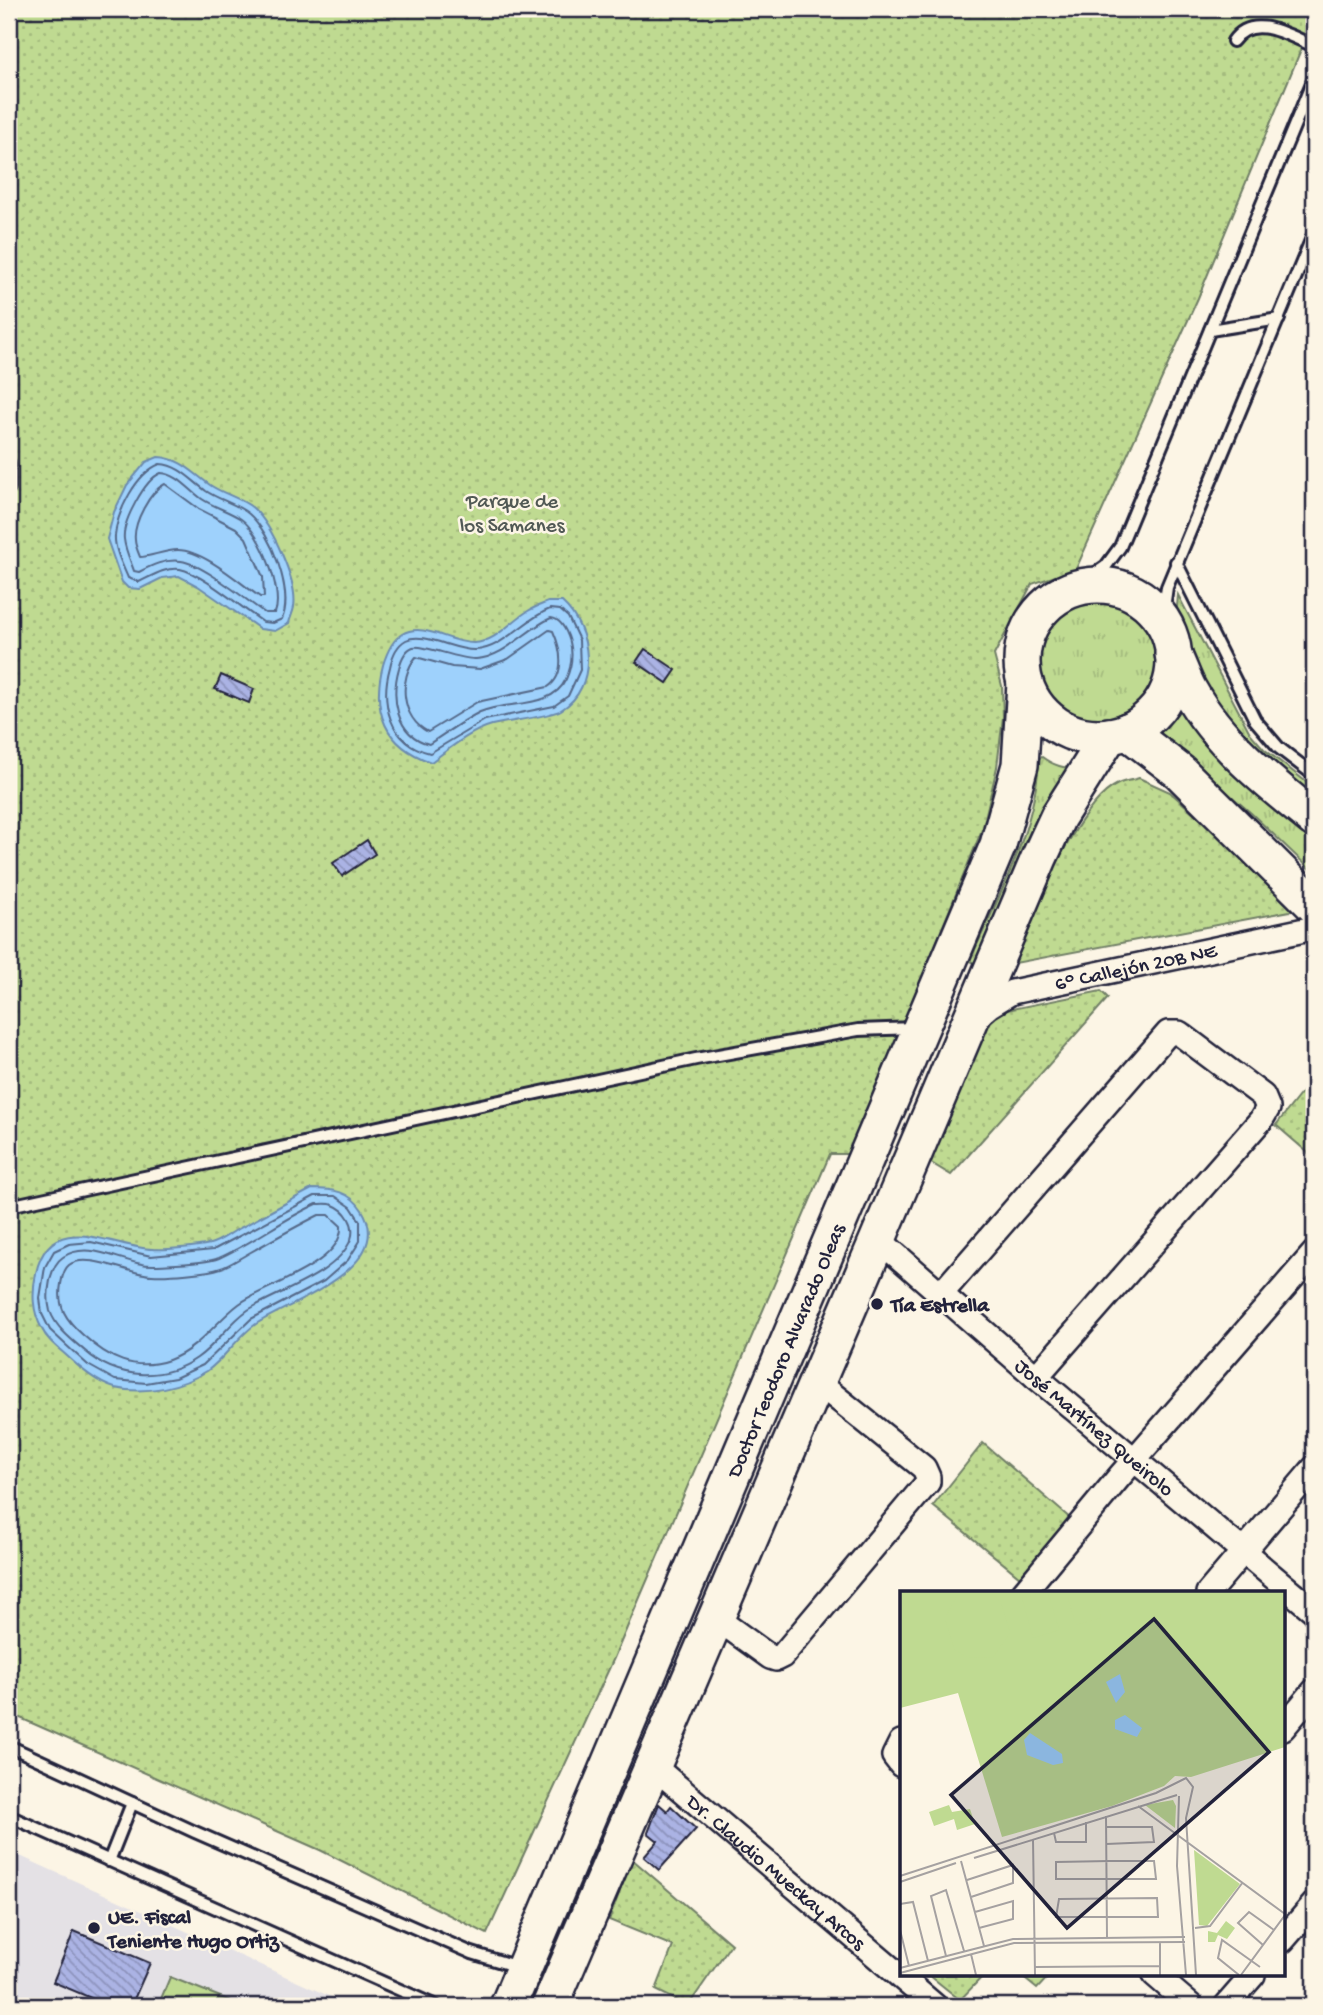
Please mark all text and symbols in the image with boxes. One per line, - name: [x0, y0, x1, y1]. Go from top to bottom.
- park label: Parque de los Samanes: [460, 491, 566, 540]
- street label: 6° Callejón 20B NE: [1053, 940, 1220, 999]
- street label: Doctor Teodoro Alvarado Oleas: [723, 1220, 853, 1484]
- place label: Tía Estrella: [889, 1295, 990, 1320]
- marker: Tía Estrella: [869, 1296, 885, 1312]
- street label: José Martínez Queirolo: [1008, 1355, 1178, 1504]
- inset map: [900, 1591, 1284, 1976]
- street label: Dr. Claudio Mueckay Arcos: [678, 1789, 870, 1958]
- place label: UE. Fiscal Teniente Hugo Ortiz: [106, 1907, 281, 1956]
- marker: UE. Fiscal Teniente Hugo Ortiz: [86, 1920, 102, 1936]

